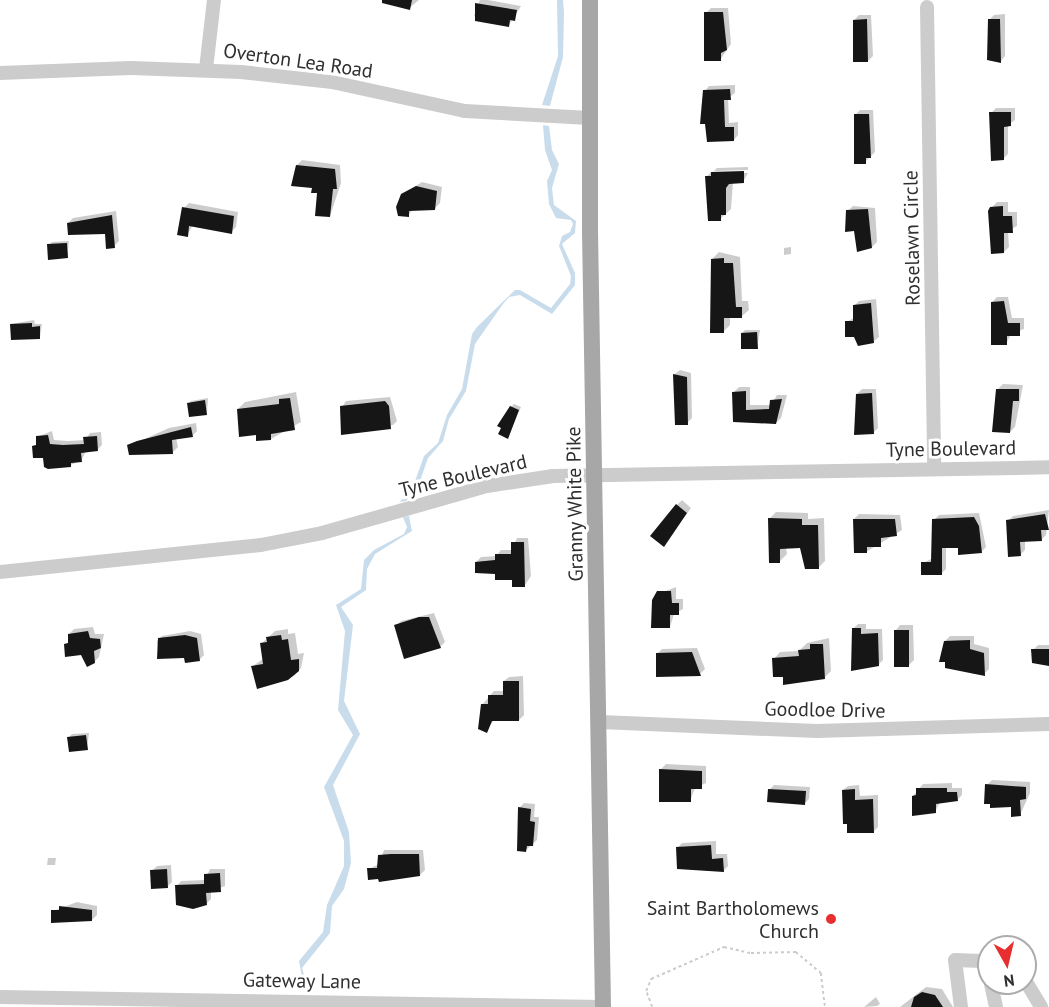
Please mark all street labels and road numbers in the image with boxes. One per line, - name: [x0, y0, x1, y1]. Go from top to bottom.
- street label: Overton Lea Road: [222, 39, 374, 83]
- street label: Roselawn Circle: [899, 170, 925, 306]
- street label: Granny White Pike: [562, 426, 588, 582]
- street label: Tyne Boulevard: [886, 436, 1016, 462]
- street label: Tyne Boulevard: [397, 450, 529, 502]
- street label: Goodloe Drive: [764, 697, 886, 723]
- street label: Gateway Lane: [242, 968, 362, 994]

